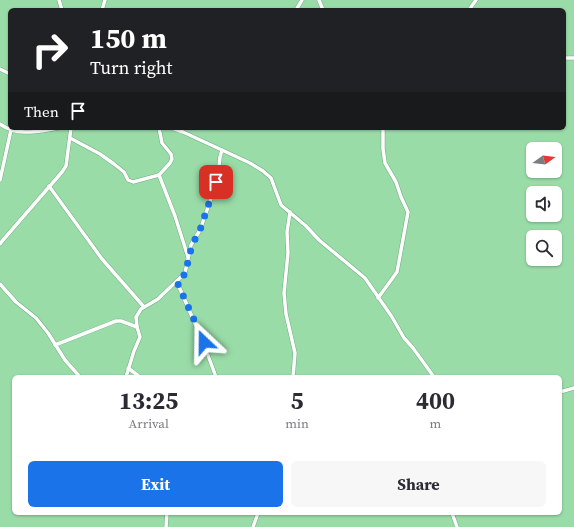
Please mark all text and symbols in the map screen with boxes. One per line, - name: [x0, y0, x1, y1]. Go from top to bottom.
- text: 150 m: [90, 19, 167, 57]
- icon: right: [24, 24, 76, 76]
- text: Turn right: [90, 55, 172, 80]
- icon: arrive: [67, 100, 89, 122]
- text: Then: [24, 101, 59, 122]
- north arrow: [526, 142, 562, 178]
- map controls: [526, 142, 562, 266]
- pin: [199, 165, 233, 199]
- icon: arrive: [205, 171, 227, 193]
- button: sound: [526, 186, 562, 222]
- button: search: [526, 230, 562, 266]
- position arrow: [183, 321, 225, 363]
- text: 13:25: [119, 384, 178, 417]
- text: 5: [291, 384, 304, 417]
- text: 400: [416, 384, 455, 417]
- text: Arrival: [129, 415, 169, 432]
- text: min: [285, 415, 309, 432]
- text: m: [430, 415, 441, 432]
- button: Exit: [28, 461, 283, 507]
- button: Share: [291, 461, 546, 507]

